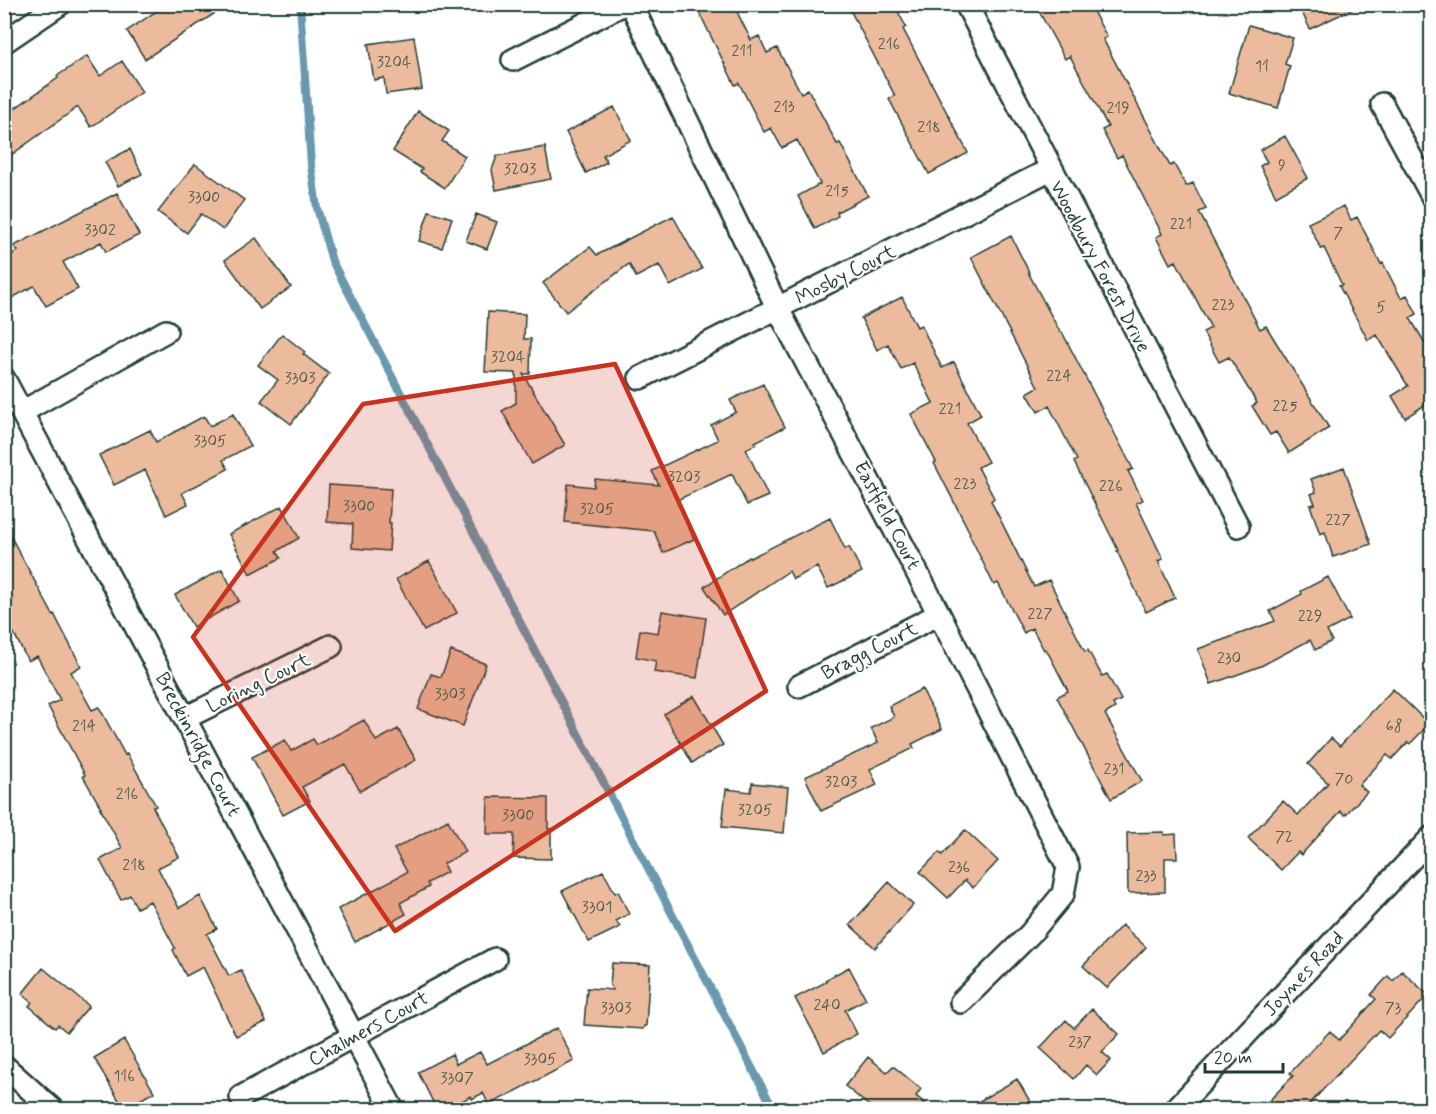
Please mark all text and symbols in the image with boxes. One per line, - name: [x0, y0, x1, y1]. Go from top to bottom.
- house number: 216: [878, 34, 900, 55]
- house number: 211: [732, 41, 752, 62]
- house number: 3204: [377, 52, 411, 73]
- house number: 11: [1255, 56, 1269, 77]
- house number: 213: [773, 97, 795, 118]
- house number: 219: [1106, 98, 1130, 119]
- house number: 218: [917, 117, 941, 138]
- house number: 9: [1278, 155, 1286, 176]
- house number: 3203: [504, 159, 536, 180]
- street label: Woodbury Forest Drive: [1043, 176, 1156, 357]
- house number: 215: [825, 181, 849, 202]
- house number: 3300: [188, 187, 220, 208]
- house number: 221: [1170, 214, 1192, 235]
- house number: 3302: [84, 220, 116, 241]
- house number: 7: [1333, 223, 1343, 244]
- street label: Mosby Court: [791, 238, 901, 312]
- house number: 223: [1212, 295, 1235, 316]
- house number: 5: [1376, 297, 1386, 318]
- house number: 3204: [491, 347, 525, 368]
- house number: 224: [1046, 366, 1072, 387]
- house number: 3303: [285, 368, 315, 389]
- house number: 225: [1272, 396, 1298, 417]
- house number: 221: [939, 399, 961, 420]
- house number: 3305: [193, 431, 227, 452]
- street label: Eastfield Court: [847, 457, 927, 575]
- house number: 3203: [668, 467, 700, 488]
- house number: 223: [954, 474, 977, 495]
- house number: 226: [1099, 476, 1123, 497]
- house number: 3300: [343, 496, 375, 517]
- house number: 3205: [580, 499, 614, 520]
- house number: 227: [1325, 510, 1351, 531]
- house number: 227: [1027, 604, 1053, 625]
- house number: 229: [1298, 606, 1322, 627]
- street label: Bragg Court: [817, 615, 923, 688]
- street label: Loring Court: [202, 646, 315, 720]
- house number: 230: [1217, 648, 1241, 669]
- street label: Breckinridge Court: [147, 668, 247, 822]
- house number: 3303: [435, 684, 465, 705]
- house number: 214: [72, 716, 96, 737]
- house number: 68: [1386, 716, 1402, 737]
- house number: 231: [1104, 759, 1124, 780]
- house number: 70: [1335, 769, 1353, 790]
- house number: 3203: [825, 772, 857, 793]
- house number: 216: [116, 784, 138, 805]
- house number: 3205: [738, 800, 772, 821]
- house number: 3300: [502, 805, 534, 826]
- house number: 72: [1275, 827, 1293, 848]
- house number: 218: [122, 855, 146, 876]
- house number: 236: [948, 857, 970, 878]
- house number: 233: [1135, 866, 1157, 887]
- house number: 3301: [582, 897, 612, 918]
- street label: Joynes Road: [1257, 925, 1351, 1023]
- street label: Chalmers Court: [304, 985, 434, 1073]
- house number: 240: [813, 995, 841, 1016]
- house number: 3303: [601, 998, 631, 1019]
- house number: 73: [1385, 998, 1401, 1019]
- house number: 237: [1068, 1032, 1092, 1053]
- scale bar: [1205, 1036, 1283, 1074]
- text: 20 m: [1214, 1046, 1252, 1070]
- house number: 3305: [523, 1049, 557, 1070]
- house number: 116: [113, 1066, 135, 1087]
- house number: 3307: [440, 1068, 474, 1089]

